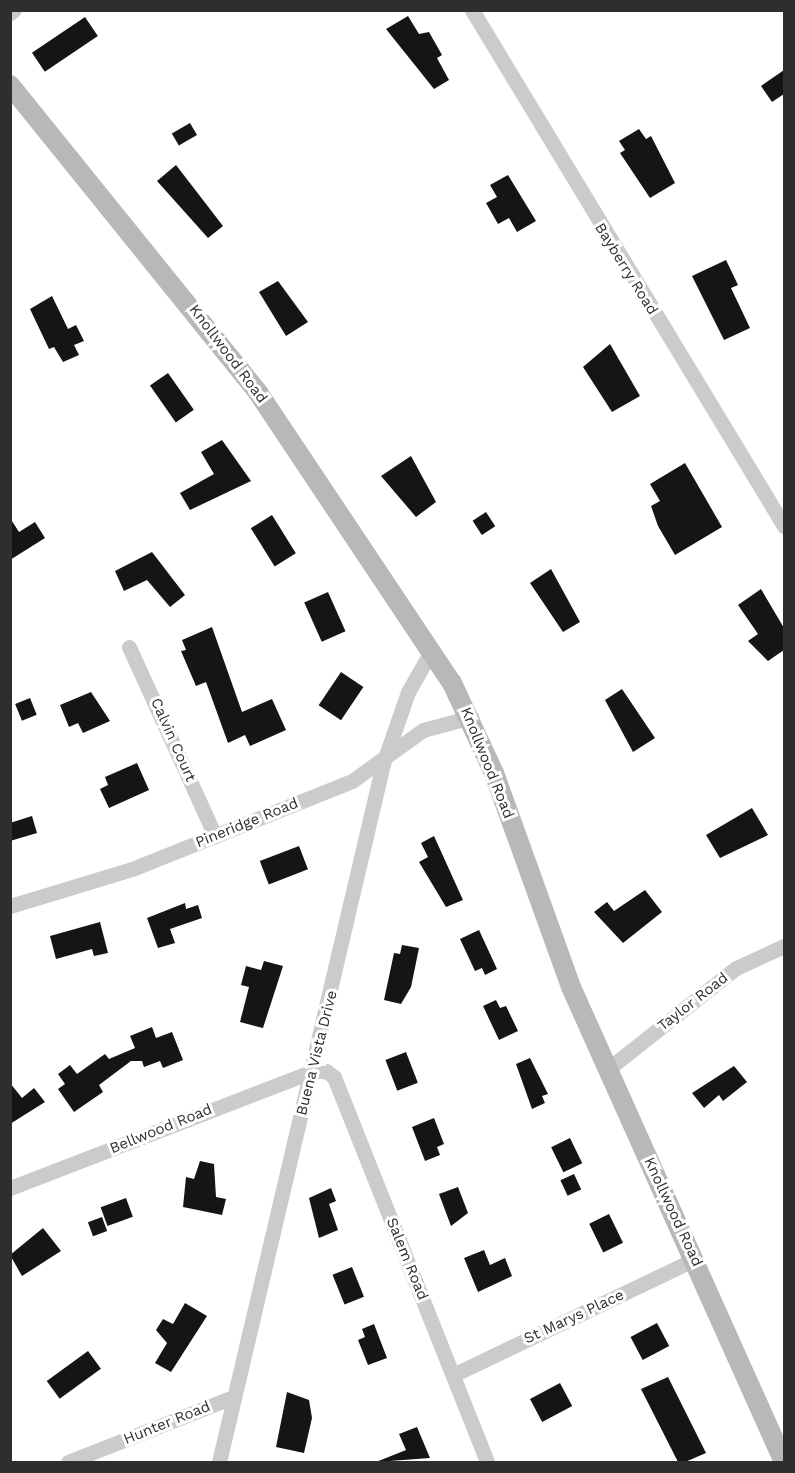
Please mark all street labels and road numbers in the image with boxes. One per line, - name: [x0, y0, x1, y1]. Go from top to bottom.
- street label: Bayberry Road: [590, 220, 662, 318]
- street label: Knollwood Road: [185, 301, 271, 407]
- street label: Calvin Court: [147, 695, 199, 785]
- street label: Knollwood Road: [456, 705, 518, 821]
- street label: Pineridge Road: [193, 794, 301, 852]
- street label: Taylor Road: [654, 969, 732, 1035]
- street label: Buena Vista Drive: [293, 988, 341, 1118]
- street label: Bellwood Road: [107, 1100, 215, 1158]
- street label: Knollwood Road: [640, 1155, 706, 1269]
- street label: Salem Road: [382, 1215, 432, 1303]
- street label: St Marys Place: [521, 1286, 627, 1348]
- street label: Hunter Road: [121, 1397, 213, 1449]

